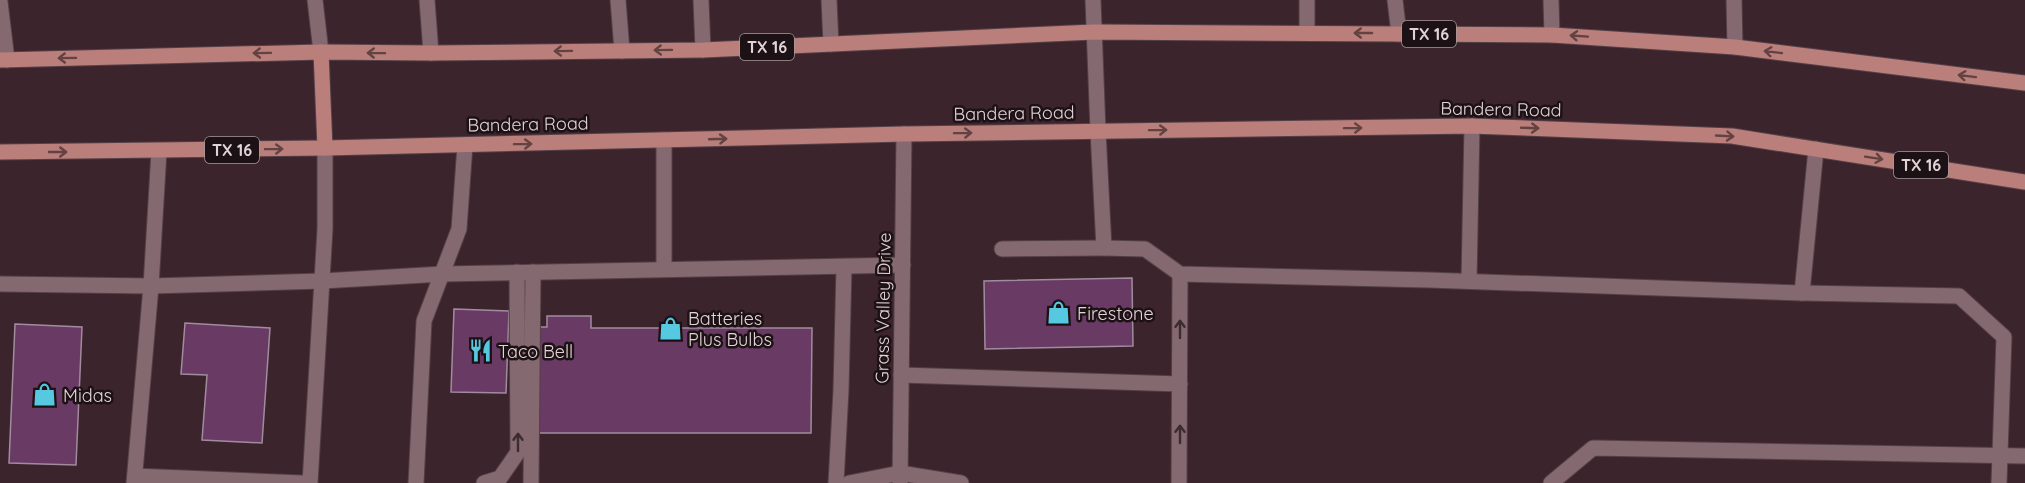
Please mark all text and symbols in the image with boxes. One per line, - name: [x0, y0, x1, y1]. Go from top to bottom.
- road number: TX 16: [1402, 21, 1456, 47]
- one-way arrow: [1354, 28, 1374, 39]
- one-way arrow: [1570, 31, 1590, 42]
- road number: TX 16: [740, 34, 794, 60]
- one-way arrow: [653, 44, 673, 56]
- one-way arrow: [554, 46, 574, 57]
- one-way arrow: [1764, 46, 1784, 57]
- one-way arrow: [366, 47, 386, 58]
- one-way arrow: [253, 48, 273, 59]
- one-way arrow: [58, 53, 78, 64]
- one-way arrow: [1958, 71, 1977, 82]
- street label: Bandera Road: [1440, 96, 1562, 122]
- street label: Bandera Road: [953, 100, 1075, 126]
- street label: Bandera Road: [467, 111, 589, 137]
- one-way arrow: [1342, 122, 1362, 133]
- one-way arrow: [1520, 123, 1540, 134]
- one-way arrow: [1147, 124, 1167, 136]
- one-way arrow: [952, 127, 972, 139]
- one-way arrow: [1715, 130, 1735, 141]
- one-way arrow: [708, 133, 728, 145]
- road number: TX 16: [205, 137, 259, 163]
- one-way arrow: [513, 138, 533, 150]
- one-way arrow: [264, 143, 284, 155]
- one-way arrow: [48, 146, 68, 158]
- road number: TX 16: [1894, 152, 1948, 178]
- one-way arrow: [1864, 153, 1883, 164]
- street label: Grass Valley Drive: [870, 232, 896, 384]
- shop icon: Firestone: [1046, 300, 1072, 326]
- place label: Firestone: [1077, 302, 1154, 325]
- place label: Batteries Plus Bulbs: [688, 307, 772, 351]
- shop icon: Batteries Plus Bulbs: [657, 315, 683, 341]
- one-way arrow: [1174, 320, 1186, 340]
- restaurant icon: Taco Bell: [467, 338, 493, 364]
- place label: Taco Bell: [498, 340, 573, 363]
- shop icon: Midas: [32, 382, 58, 408]
- place label: Midas: [63, 384, 112, 407]
- one-way arrow: [1174, 424, 1185, 444]
- one-way arrow: [512, 432, 524, 452]

